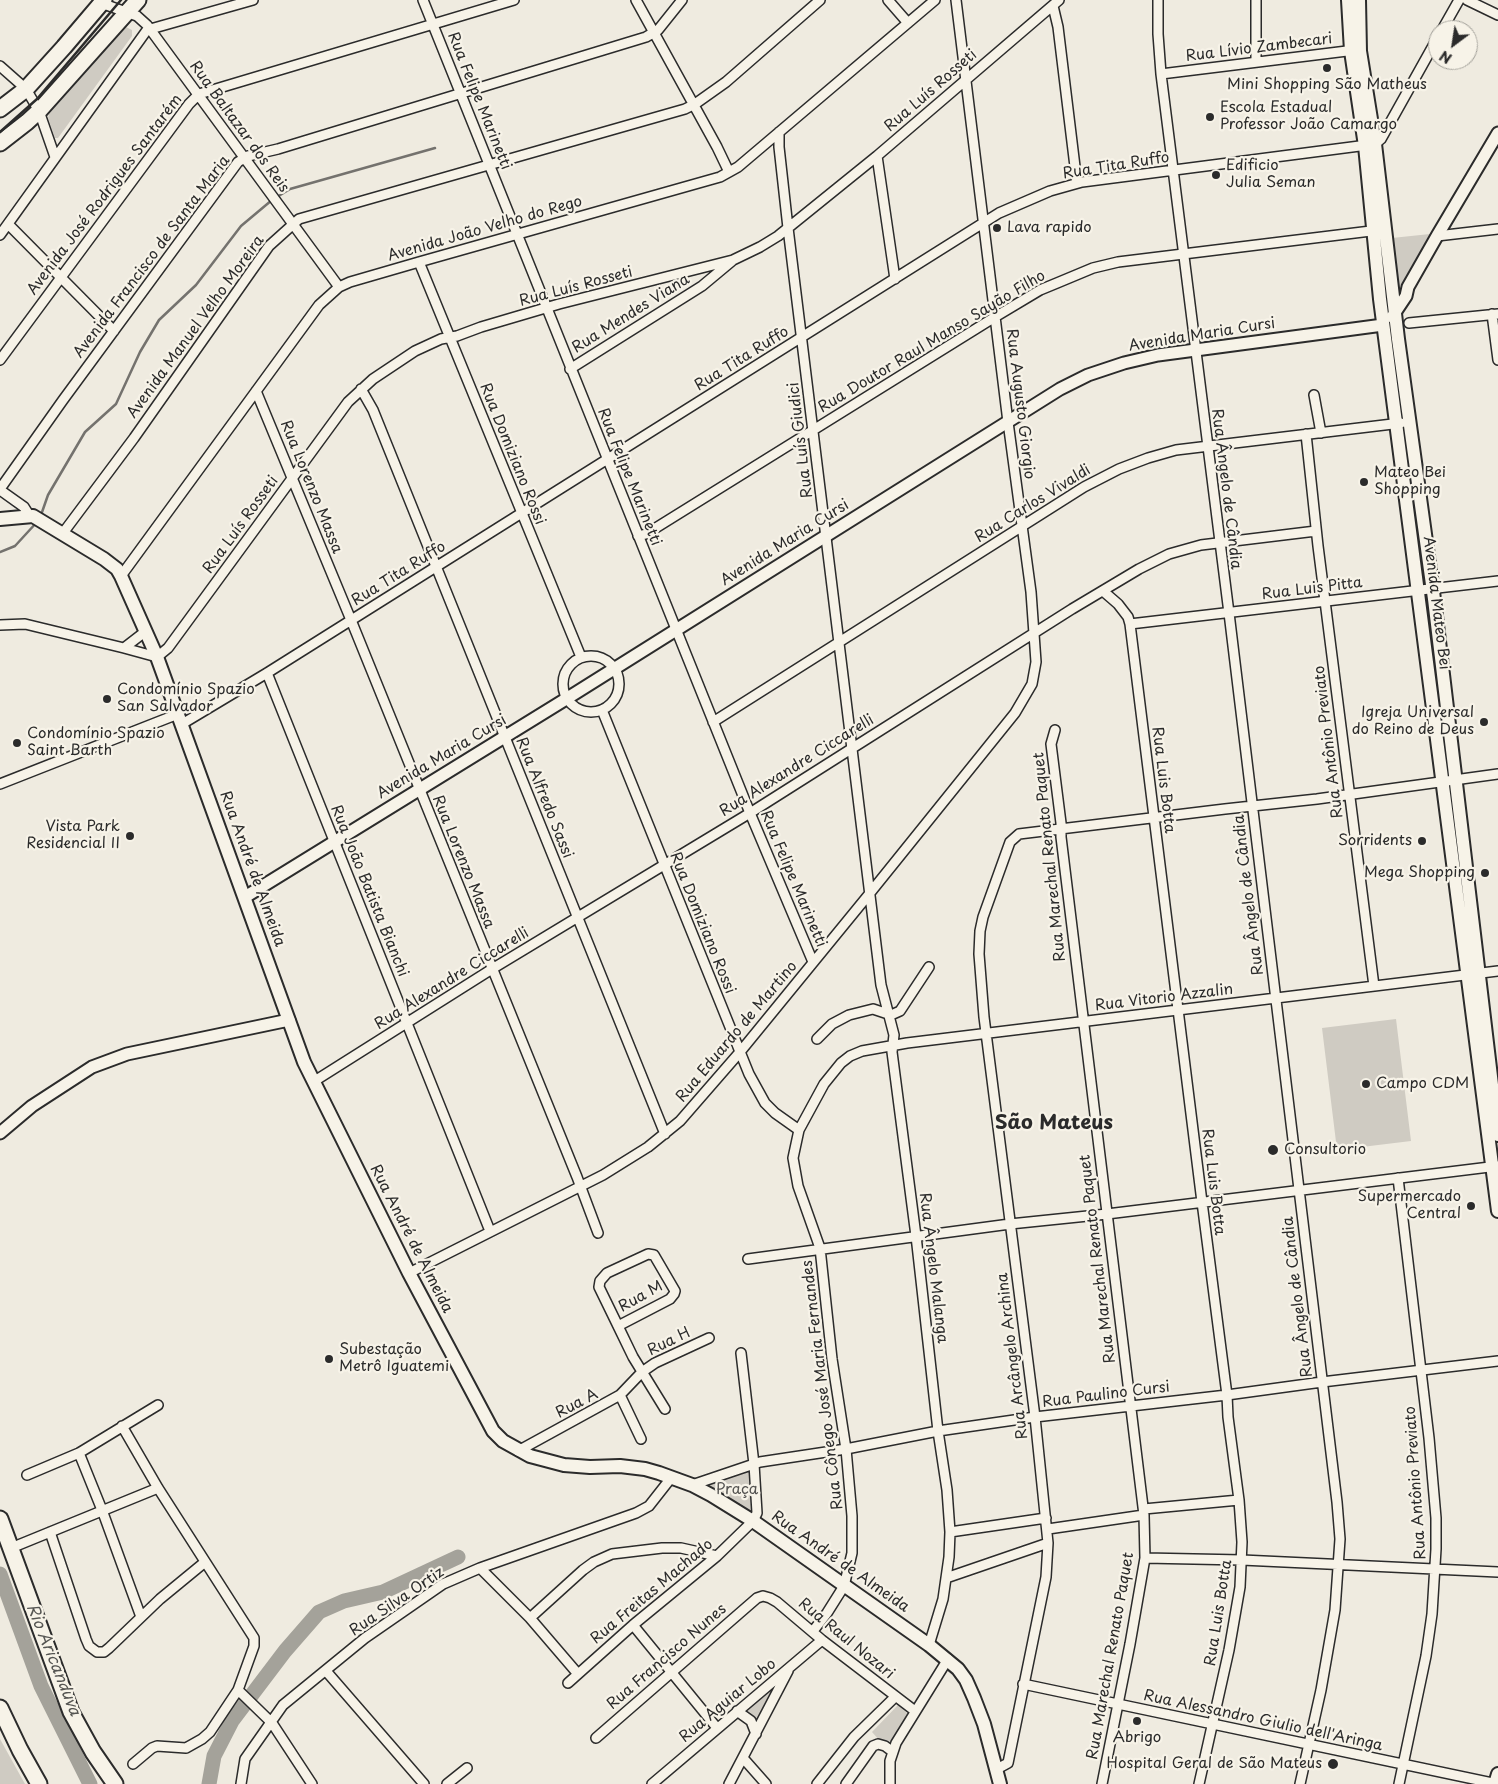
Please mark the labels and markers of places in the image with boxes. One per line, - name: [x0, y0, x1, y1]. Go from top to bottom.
- marker: Mini Shopping São Matheus: [1321, 62, 1333, 74]
- place label: Mini Shopping São Matheus: [1227, 76, 1427, 94]
- place label: Escola Estadual Professor João Camargo: [1220, 99, 1397, 134]
- marker: Escola Estadual Professor João Camargo: [1204, 111, 1216, 123]
- place label: Edificio Julia Seman: [1226, 157, 1315, 192]
- marker: Edificio Julia Seman: [1210, 169, 1222, 181]
- place label: Lava rapido: [1007, 219, 1092, 237]
- marker: Lava rapido: [991, 222, 1003, 234]
- place label: Mateo Bei Shopping: [1374, 464, 1446, 499]
- marker: Mateo Bei Shopping: [1358, 476, 1370, 488]
- place label: Condomínio Spazio San Salvador: [117, 681, 255, 716]
- marker: Condomínio Spazio San Salvador: [101, 693, 113, 705]
- place label: Igreja Universal do Reino de Deus: [1352, 704, 1474, 739]
- marker: Igreja Universal do Reino de Deus: [1478, 716, 1490, 728]
- place label: Condomínio Spazio Saint Barth: [27, 725, 165, 760]
- marker: Condomínio Spazio Saint Barth: [11, 737, 23, 749]
- place label: Vista Park Residencial II: [26, 818, 120, 853]
- marker: Vista Park Residencial II: [124, 830, 136, 842]
- place label: Sorridents: [1338, 832, 1412, 850]
- marker: Sorridents: [1416, 835, 1428, 847]
- place label: Mega Shopping: [1364, 864, 1475, 882]
- marker: Mega Shopping: [1479, 867, 1491, 879]
- place label: Campo CDM: [1376, 1075, 1469, 1093]
- marker: Campo CDM: [1360, 1078, 1372, 1090]
- place label: Consultorio: [1284, 1141, 1366, 1159]
- marker: Consultorio: [1266, 1143, 1280, 1157]
- place label: Supermercado Central: [1358, 1188, 1461, 1223]
- marker: Supermercado Central: [1465, 1200, 1477, 1212]
- place label: Subestação Metrô Iguatemi: [339, 1341, 449, 1376]
- marker: Subestação Metrô Iguatemi: [323, 1353, 335, 1365]
- marker: Abrigo: [1131, 1715, 1143, 1727]
- place label: Abrigo: [1113, 1729, 1161, 1747]
- place label: Hospital Geral de São Mateus: [1107, 1755, 1322, 1773]
- marker: Hospital Geral de São Mateus: [1326, 1757, 1340, 1771]

